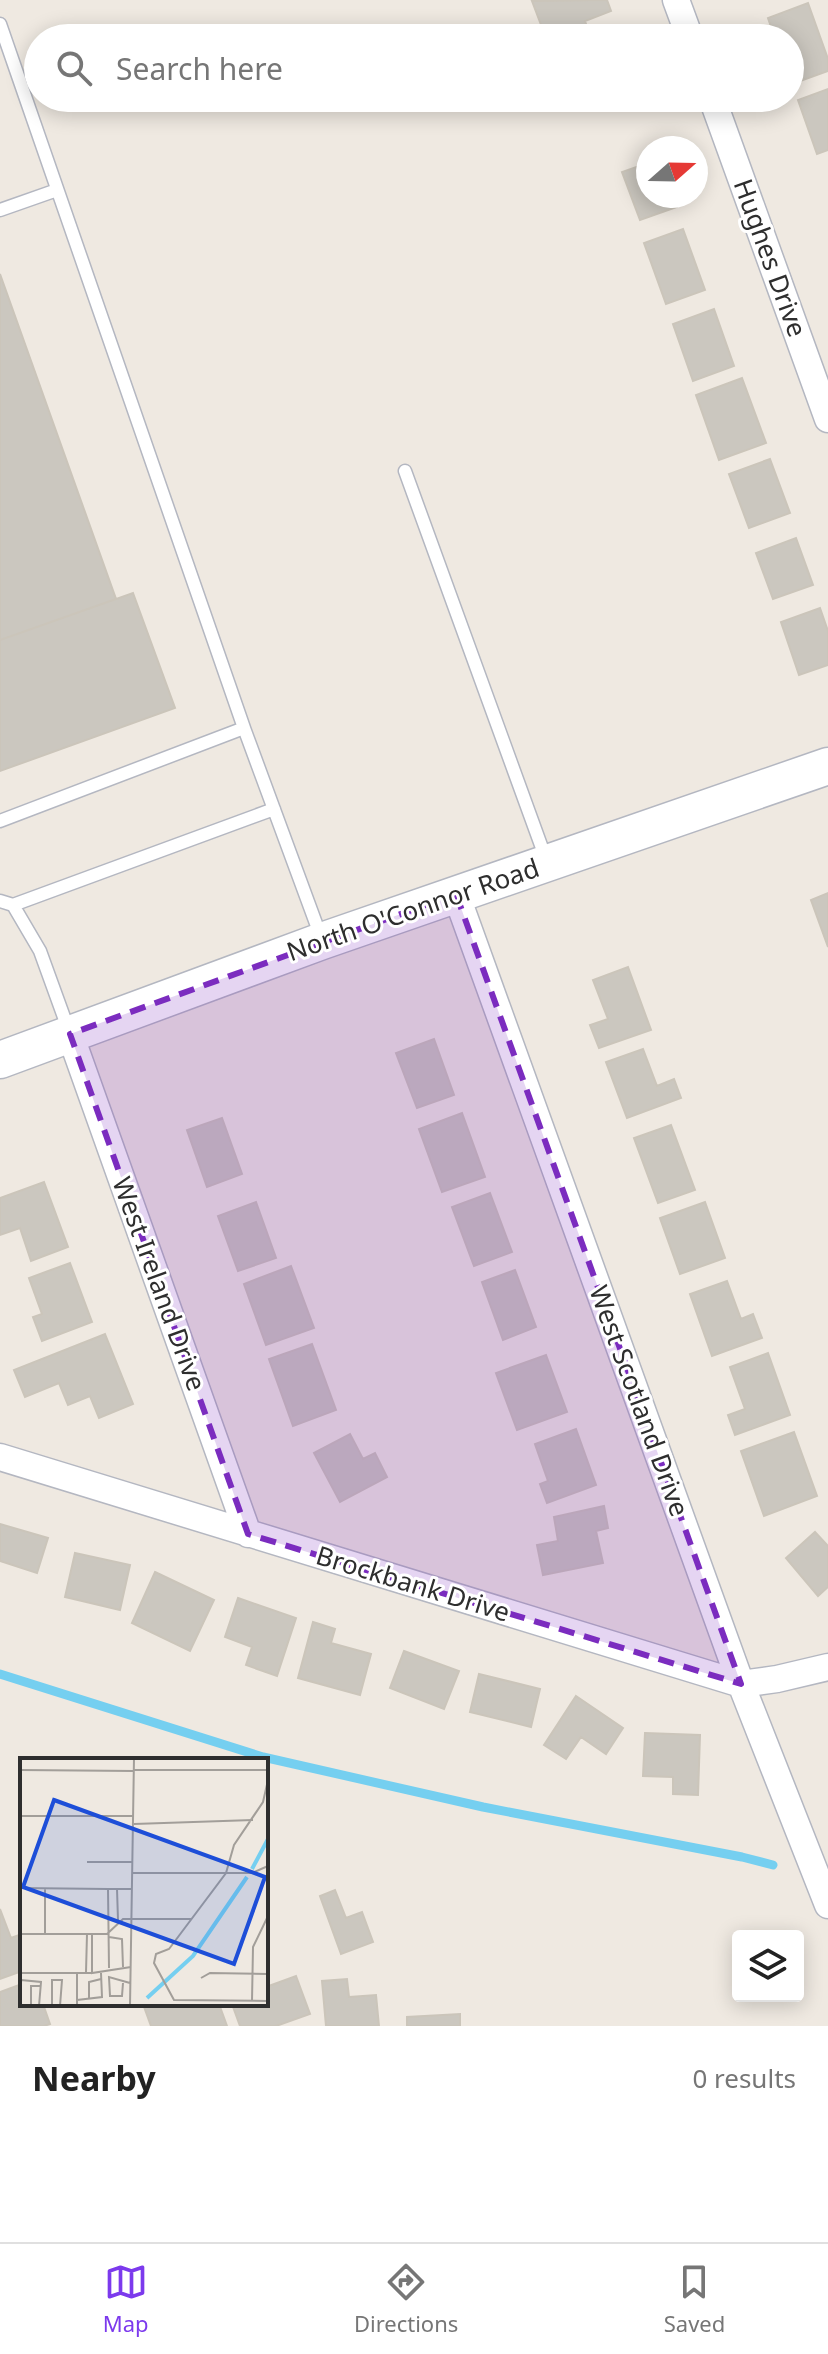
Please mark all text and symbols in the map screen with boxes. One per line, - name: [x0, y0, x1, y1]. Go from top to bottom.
- search box: [24, 24, 804, 112]
- icon: search: [52, 46, 96, 90]
- text: Search here: [116, 48, 283, 89]
- north arrow: [636, 136, 708, 208]
- street label: Hughes Drive: [726, 174, 816, 342]
- street label: North O'Connor Road: [282, 849, 544, 969]
- street label: West Ireland Drive: [105, 1172, 215, 1396]
- street label: West Scotland Drive: [581, 1280, 698, 1521]
- street label: Brockbank Drive: [312, 1536, 515, 1630]
- inset map: [20, 1758, 268, 2006]
- map controls: [732, 1930, 804, 2002]
- button: layers: [732, 1930, 804, 2002]
- text: Nearby: [32, 2055, 156, 2101]
- text: 0 results: [692, 2060, 796, 2096]
- tab: Map: [103, 2260, 149, 2338]
- tab: Directions: [354, 2260, 458, 2338]
- tab: Saved: [664, 2260, 725, 2338]

